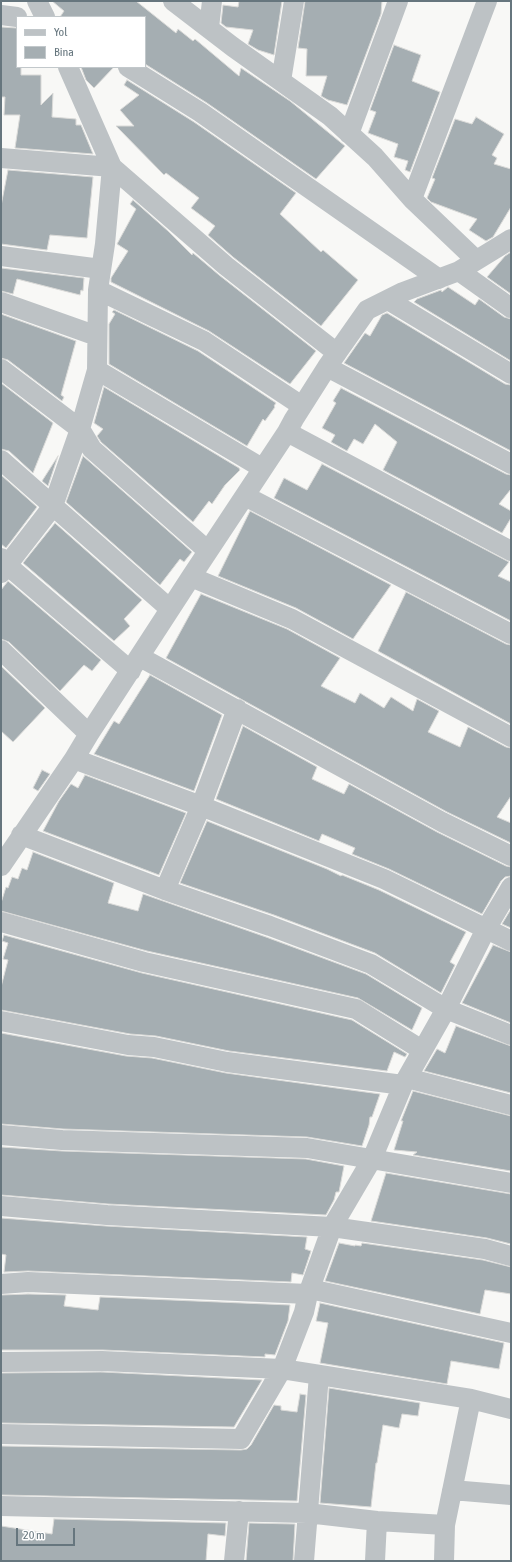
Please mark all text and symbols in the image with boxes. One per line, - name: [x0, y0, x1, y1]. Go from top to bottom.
- legend: [16, 16, 146, 68]
- text: Yol: [54, 25, 67, 39]
- text: Bina: [54, 45, 74, 59]
- scale bar: [18, 1520, 77, 1546]
- text: 20 m: [23, 1528, 45, 1542]

